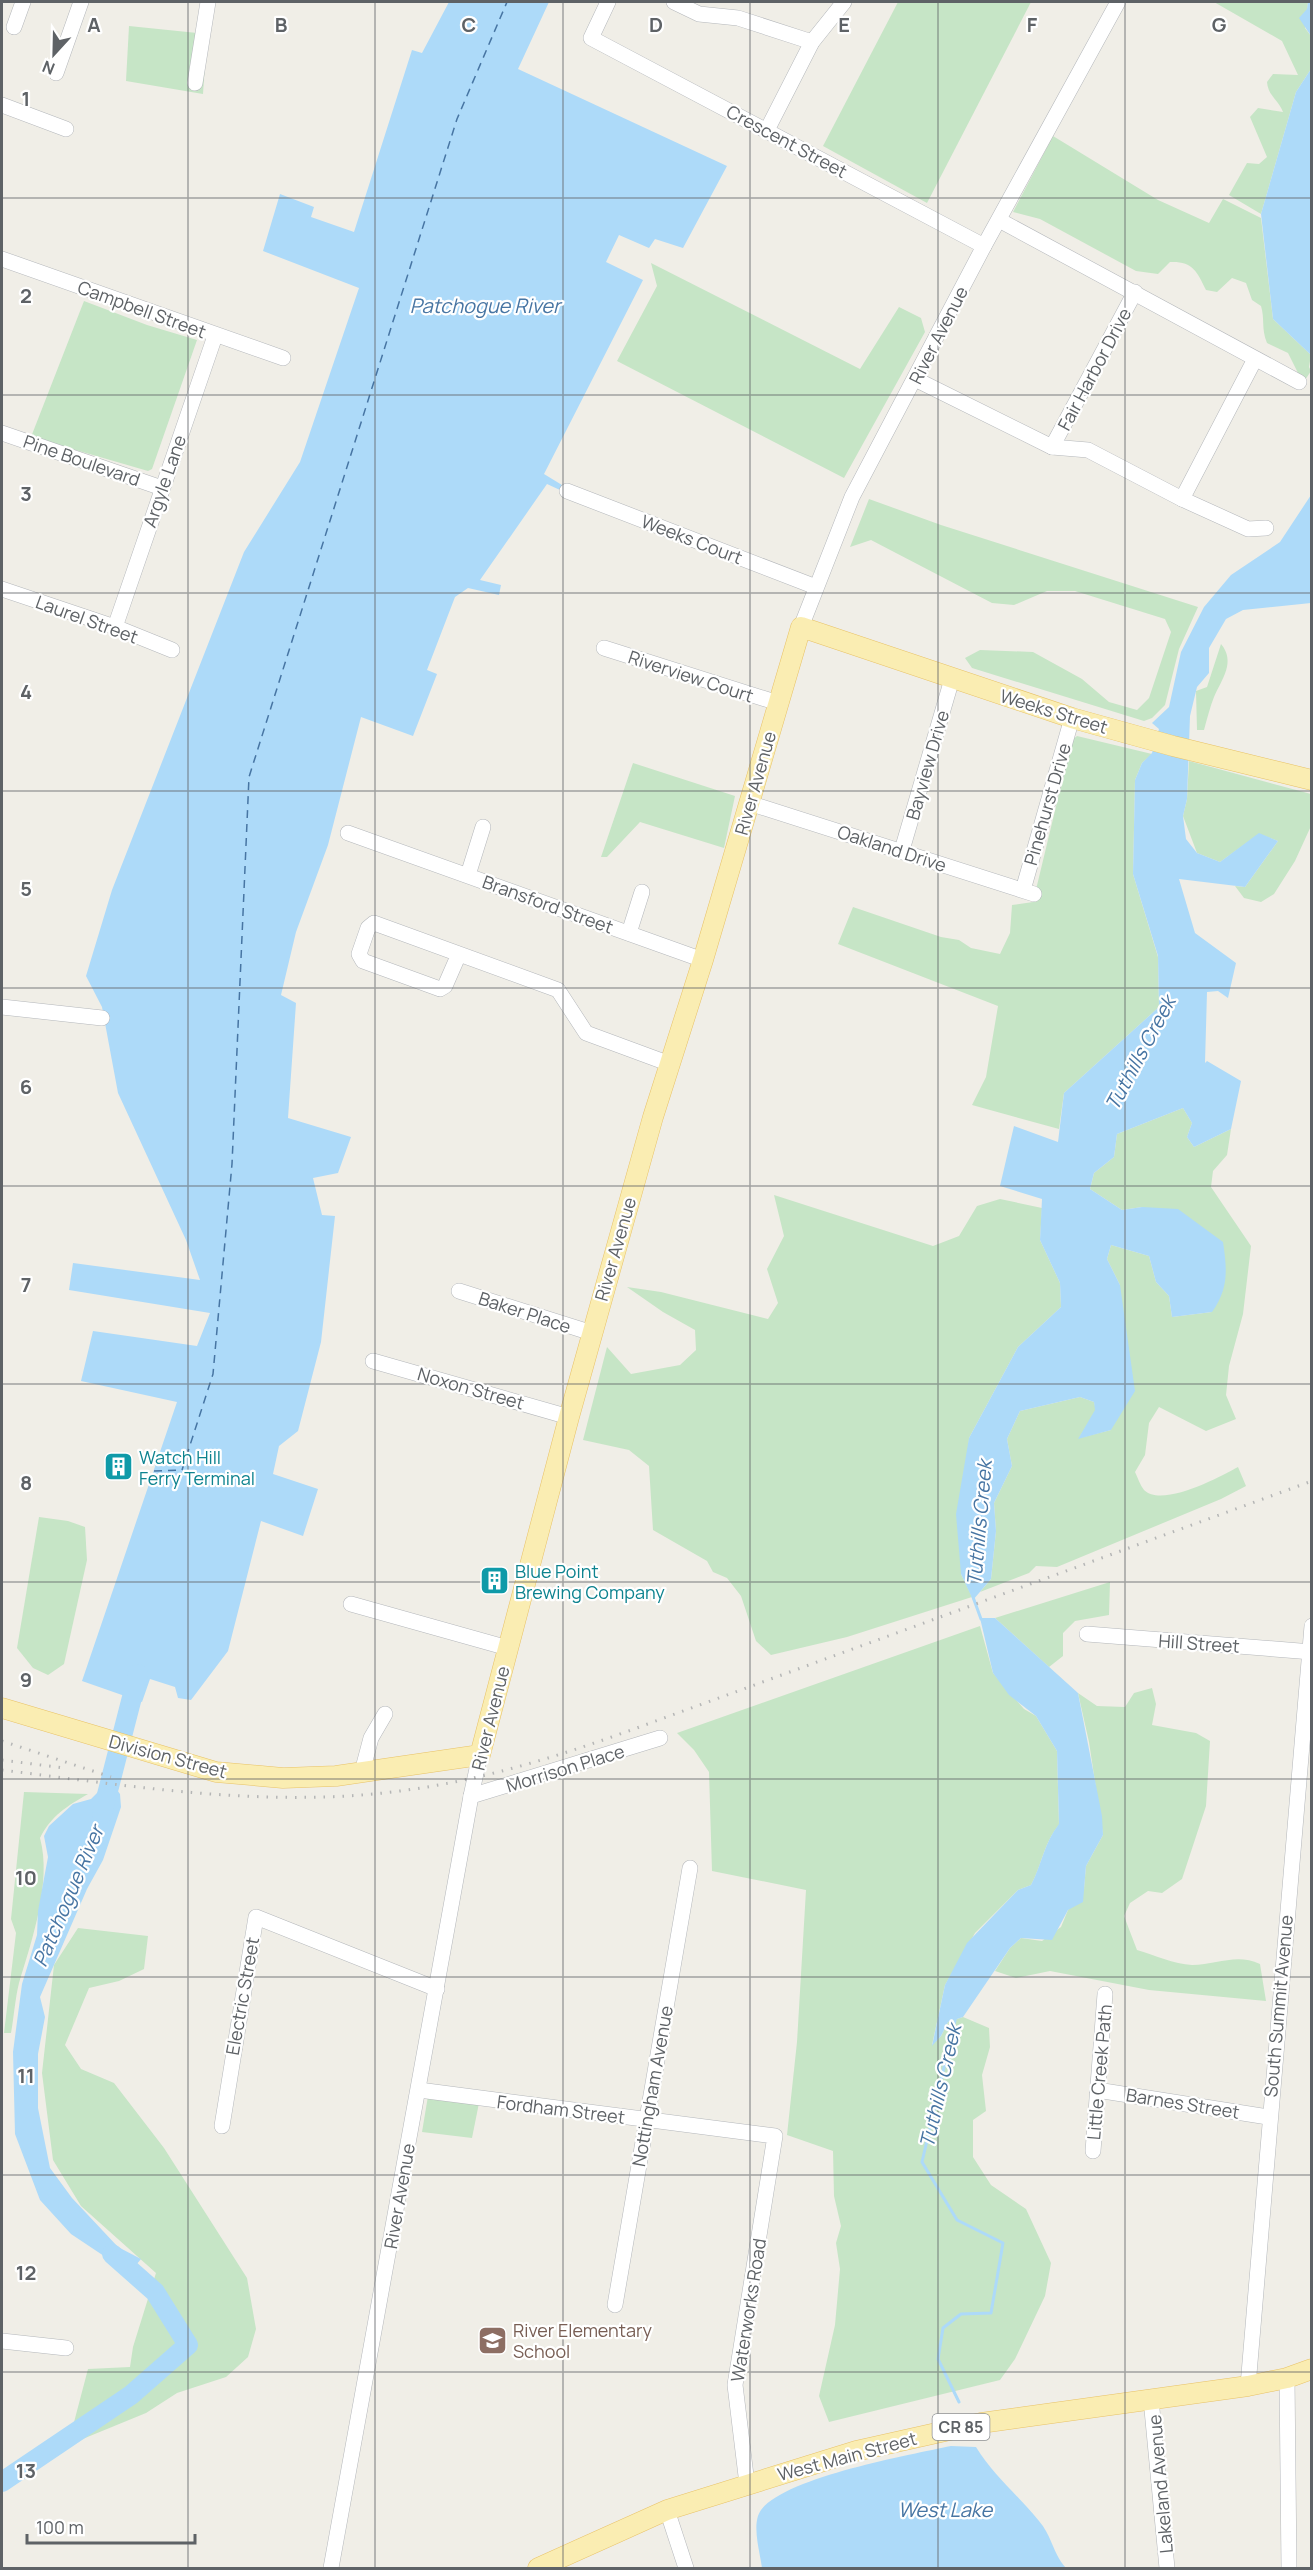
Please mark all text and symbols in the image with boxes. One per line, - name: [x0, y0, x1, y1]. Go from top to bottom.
- text: A: [87, 11, 101, 38]
- text: B: [275, 11, 288, 38]
- text: C: [462, 11, 476, 38]
- text: D: [649, 11, 663, 38]
- text: E: [838, 11, 850, 38]
- text: F: [1027, 11, 1038, 38]
- text: G: [1212, 11, 1227, 38]
- north arrow: [24, 24, 84, 84]
- text: N: [39, 56, 58, 80]
- text: 1: [22, 85, 30, 112]
- street label: Crescent Street: [722, 99, 852, 183]
- street label: Campbell Street: [75, 275, 209, 343]
- text: 2: [20, 282, 32, 309]
- street label: River Avenue: [903, 282, 973, 388]
- water label: Patchogue River: [410, 292, 563, 319]
- street label: Fair Harbor Drive: [1052, 304, 1136, 434]
- street label: Pine Boulevard: [20, 429, 144, 491]
- street label: Argyle Lane: [137, 432, 191, 530]
- text: 3: [20, 480, 32, 507]
- street label: Weeks Court: [638, 509, 746, 569]
- street label: Laurel Street: [32, 589, 142, 649]
- street label: Riverview Court: [625, 644, 757, 708]
- text: 4: [20, 678, 32, 705]
- street label: Weeks Street: [997, 683, 1111, 739]
- street label: Bayview Drive: [900, 707, 954, 823]
- street label: River Avenue: [729, 728, 781, 838]
- street label: Pinehurst Drive: [1018, 740, 1076, 868]
- street label: Oakland Drive: [834, 819, 950, 877]
- street label: Bransford Street: [479, 869, 617, 939]
- text: 5: [20, 875, 32, 902]
- water label: Tuthills Creek: [1099, 988, 1183, 1115]
- text: 6: [20, 1073, 32, 1100]
- street label: River Avenue: [589, 1194, 641, 1304]
- text: 7: [21, 1271, 31, 1298]
- street label: Baker Place: [476, 1286, 574, 1338]
- street label: Noxon Street: [415, 1361, 527, 1415]
- place label: Watch Hill Ferry Terminal: [139, 1445, 255, 1490]
- building icon: Watch Hill Ferry Terminal: [102, 1451, 134, 1483]
- water label: Tuthills Creek: [960, 1456, 998, 1587]
- text: 8: [20, 1469, 32, 1496]
- place label: Blue Point Brewing Company: [515, 1559, 665, 1604]
- building icon: Blue Point Brewing Company: [478, 1565, 510, 1597]
- street label: Hill Street: [1158, 1628, 1240, 1658]
- street label: River Avenue: [465, 1663, 515, 1773]
- text: 9: [20, 1666, 32, 1693]
- street label: Division Street: [106, 1729, 230, 1783]
- street label: Morrison Place: [503, 1739, 627, 1797]
- water label: Patchogue River: [26, 1819, 111, 1971]
- text: 10: [15, 1864, 37, 1891]
- street label: South Summit Avenue: [1258, 1914, 1298, 2098]
- street label: Electric Street: [220, 1935, 264, 2057]
- street label: Little Creek Path: [1081, 2003, 1117, 2141]
- street label: Nottingham Avenue: [626, 2004, 678, 2168]
- water label: Tuthills Creek: [913, 2019, 968, 2150]
- text: 11: [17, 2062, 35, 2089]
- street label: Barnes Street: [1125, 2082, 1241, 2124]
- street label: Fordham Street: [496, 2089, 626, 2129]
- street label: River Avenue: [378, 2141, 420, 2251]
- street label: Waterworks Road: [725, 2237, 771, 2383]
- text: 12: [16, 2259, 36, 2286]
- place label: River Elementary School: [513, 2318, 652, 2363]
- school or university icon: River Elementary School: [476, 2324, 508, 2356]
- road number: CR 85: [932, 2414, 990, 2440]
- street label: Lakeland Avenue: [1142, 2414, 1178, 2554]
- street label: West Main Street: [775, 2426, 919, 2486]
- text: 13: [16, 2457, 36, 2484]
- water label: West Lake: [898, 2496, 994, 2523]
- scale bar: [27, 2507, 195, 2545]
- text: 100 m: [36, 2515, 84, 2539]

